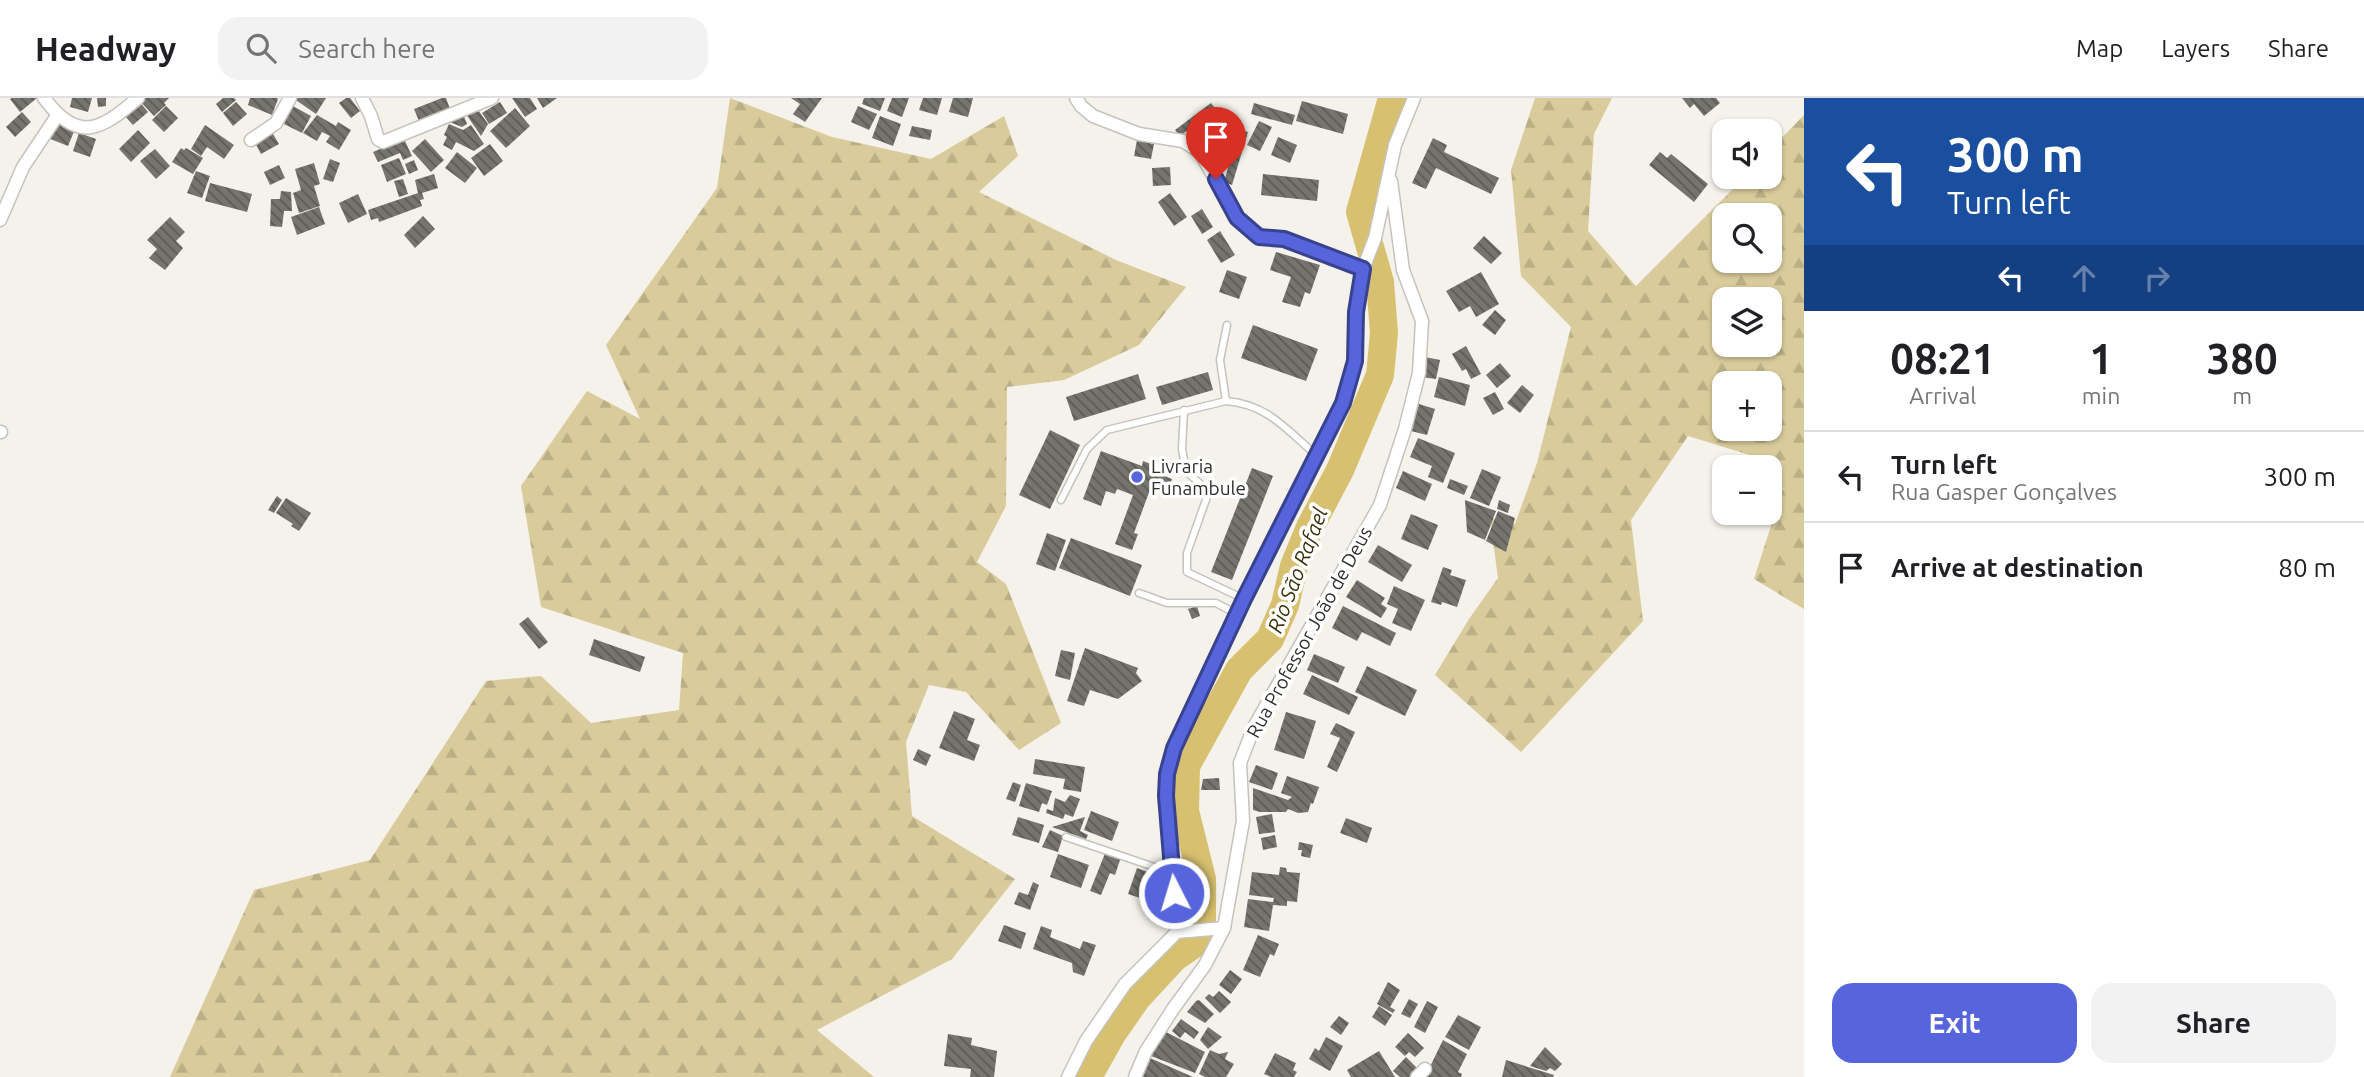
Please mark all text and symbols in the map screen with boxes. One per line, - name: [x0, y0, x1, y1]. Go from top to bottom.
- search box: [218, 17, 708, 80]
- icon: search: [242, 29, 280, 67]
- text: Headway: [35, 30, 176, 67]
- text: Search here: [298, 34, 436, 63]
- text: Map: [2076, 35, 2123, 62]
- text: Layers: [2161, 35, 2230, 62]
- text: Share: [2268, 35, 2329, 62]
- pin: [1186, 107, 1246, 179]
- icon: arrive: [1197, 118, 1235, 156]
- map controls: [1712, 119, 1782, 525]
- button: sound: [1712, 119, 1782, 189]
- icon: left: [1832, 126, 1923, 217]
- text: 300 m: [1947, 126, 2084, 181]
- text: Turn left: [1947, 184, 2071, 220]
- button: search: [1712, 203, 1782, 273]
- icon: left: [1992, 259, 2030, 297]
- icon: ahead: [2065, 259, 2103, 297]
- icon: right: [2138, 259, 2176, 297]
- button: layers: [1712, 287, 1782, 357]
- text: 08:21: [1890, 335, 1995, 382]
- text: 1: [2089, 335, 2113, 382]
- text: 380: [2207, 335, 2278, 382]
- button: +: [1712, 371, 1782, 441]
- text: Arrival: [1909, 383, 1976, 408]
- text: min: [2082, 383, 2120, 408]
- text: m: [2232, 383, 2252, 408]
- text: Turn left: [1891, 450, 1997, 479]
- place label: Livraria Funambule: [1151, 455, 1246, 499]
- button: −: [1712, 455, 1782, 525]
- icon: left: [1832, 458, 1870, 496]
- text: 300 m: [2264, 462, 2336, 491]
- marker: Livraria Funambule: [1129, 469, 1145, 485]
- text: Rua Gasper Gonçalves: [1891, 479, 2117, 504]
- water label: Rio São Rafael: [1262, 504, 1332, 636]
- street label: Rua Professor João de Deus: [1242, 523, 1376, 741]
- icon: arrive: [1832, 549, 1870, 587]
- text: Arrive at destination: [1891, 553, 2144, 582]
- text: 80 m: [2278, 553, 2336, 582]
- position arrow: [1137, 856, 1211, 930]
- button: Exit: [1832, 983, 2077, 1063]
- button: Share: [2091, 983, 2336, 1063]

